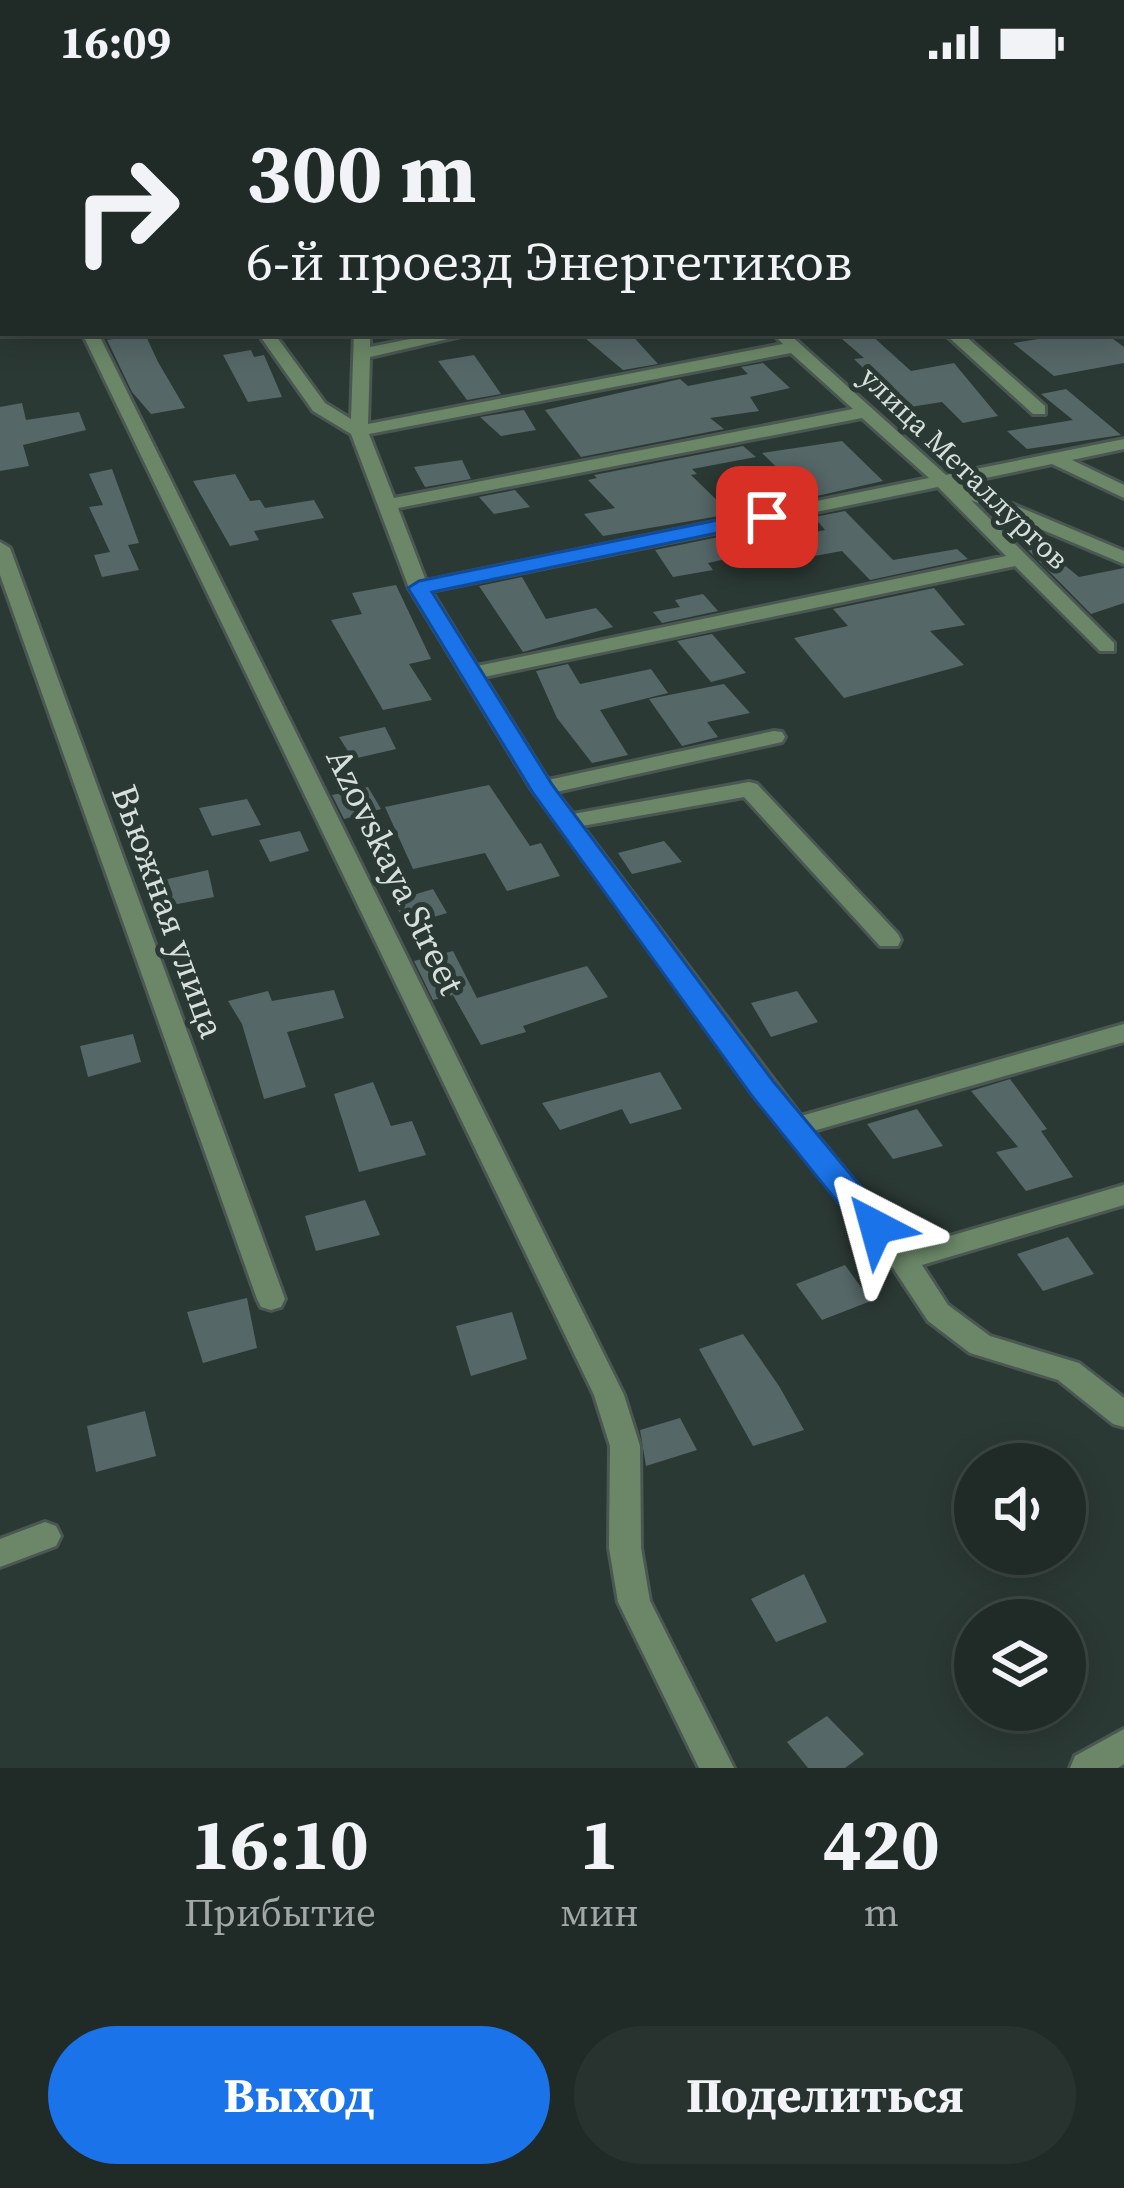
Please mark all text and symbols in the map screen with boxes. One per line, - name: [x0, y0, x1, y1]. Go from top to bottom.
- text: 16:09: [60, 11, 171, 73]
- text: 300 m: [246, 115, 477, 230]
- icon: right: [48, 132, 204, 288]
- text: 6-й проезд Энергетиков: [246, 224, 852, 298]
- street label: улица Металлургов: [851, 357, 1078, 578]
- pin: [716, 466, 818, 568]
- icon: arrive: [734, 484, 800, 550]
- street label: Azovskaya Street: [315, 740, 477, 1003]
- street label: Вьюжная улица: [100, 778, 237, 1045]
- position arrow: [813, 1164, 939, 1290]
- map controls: [954, 1443, 1086, 1731]
- button: sound: [954, 1443, 1086, 1575]
- button: layers: [954, 1599, 1086, 1731]
- text: 16:10: [191, 1794, 369, 1893]
- text: 1: [580, 1794, 619, 1893]
- text: 420: [823, 1794, 940, 1893]
- text: Прибытие: [184, 1886, 376, 1939]
- text: мин: [560, 1886, 639, 1939]
- text: m: [864, 1886, 899, 1939]
- button: Выход: [48, 2026, 550, 2164]
- button: Поделиться: [574, 2026, 1076, 2164]

